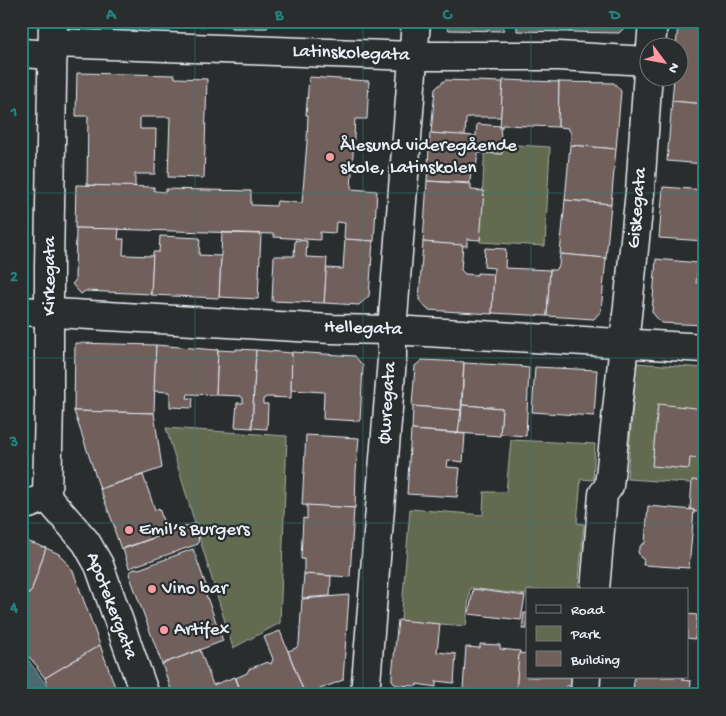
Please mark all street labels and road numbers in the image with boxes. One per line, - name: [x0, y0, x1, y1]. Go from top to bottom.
- street label: Latinskolegata: [292, 40, 412, 68]
- street label: Giskegata: [623, 165, 653, 249]
- street label: Kirkegata: [39, 235, 62, 316]
- street label: Hellegata: [323, 316, 404, 342]
- street label: Øwregata: [374, 360, 402, 445]
- street label: Apotekergata: [80, 549, 142, 664]

